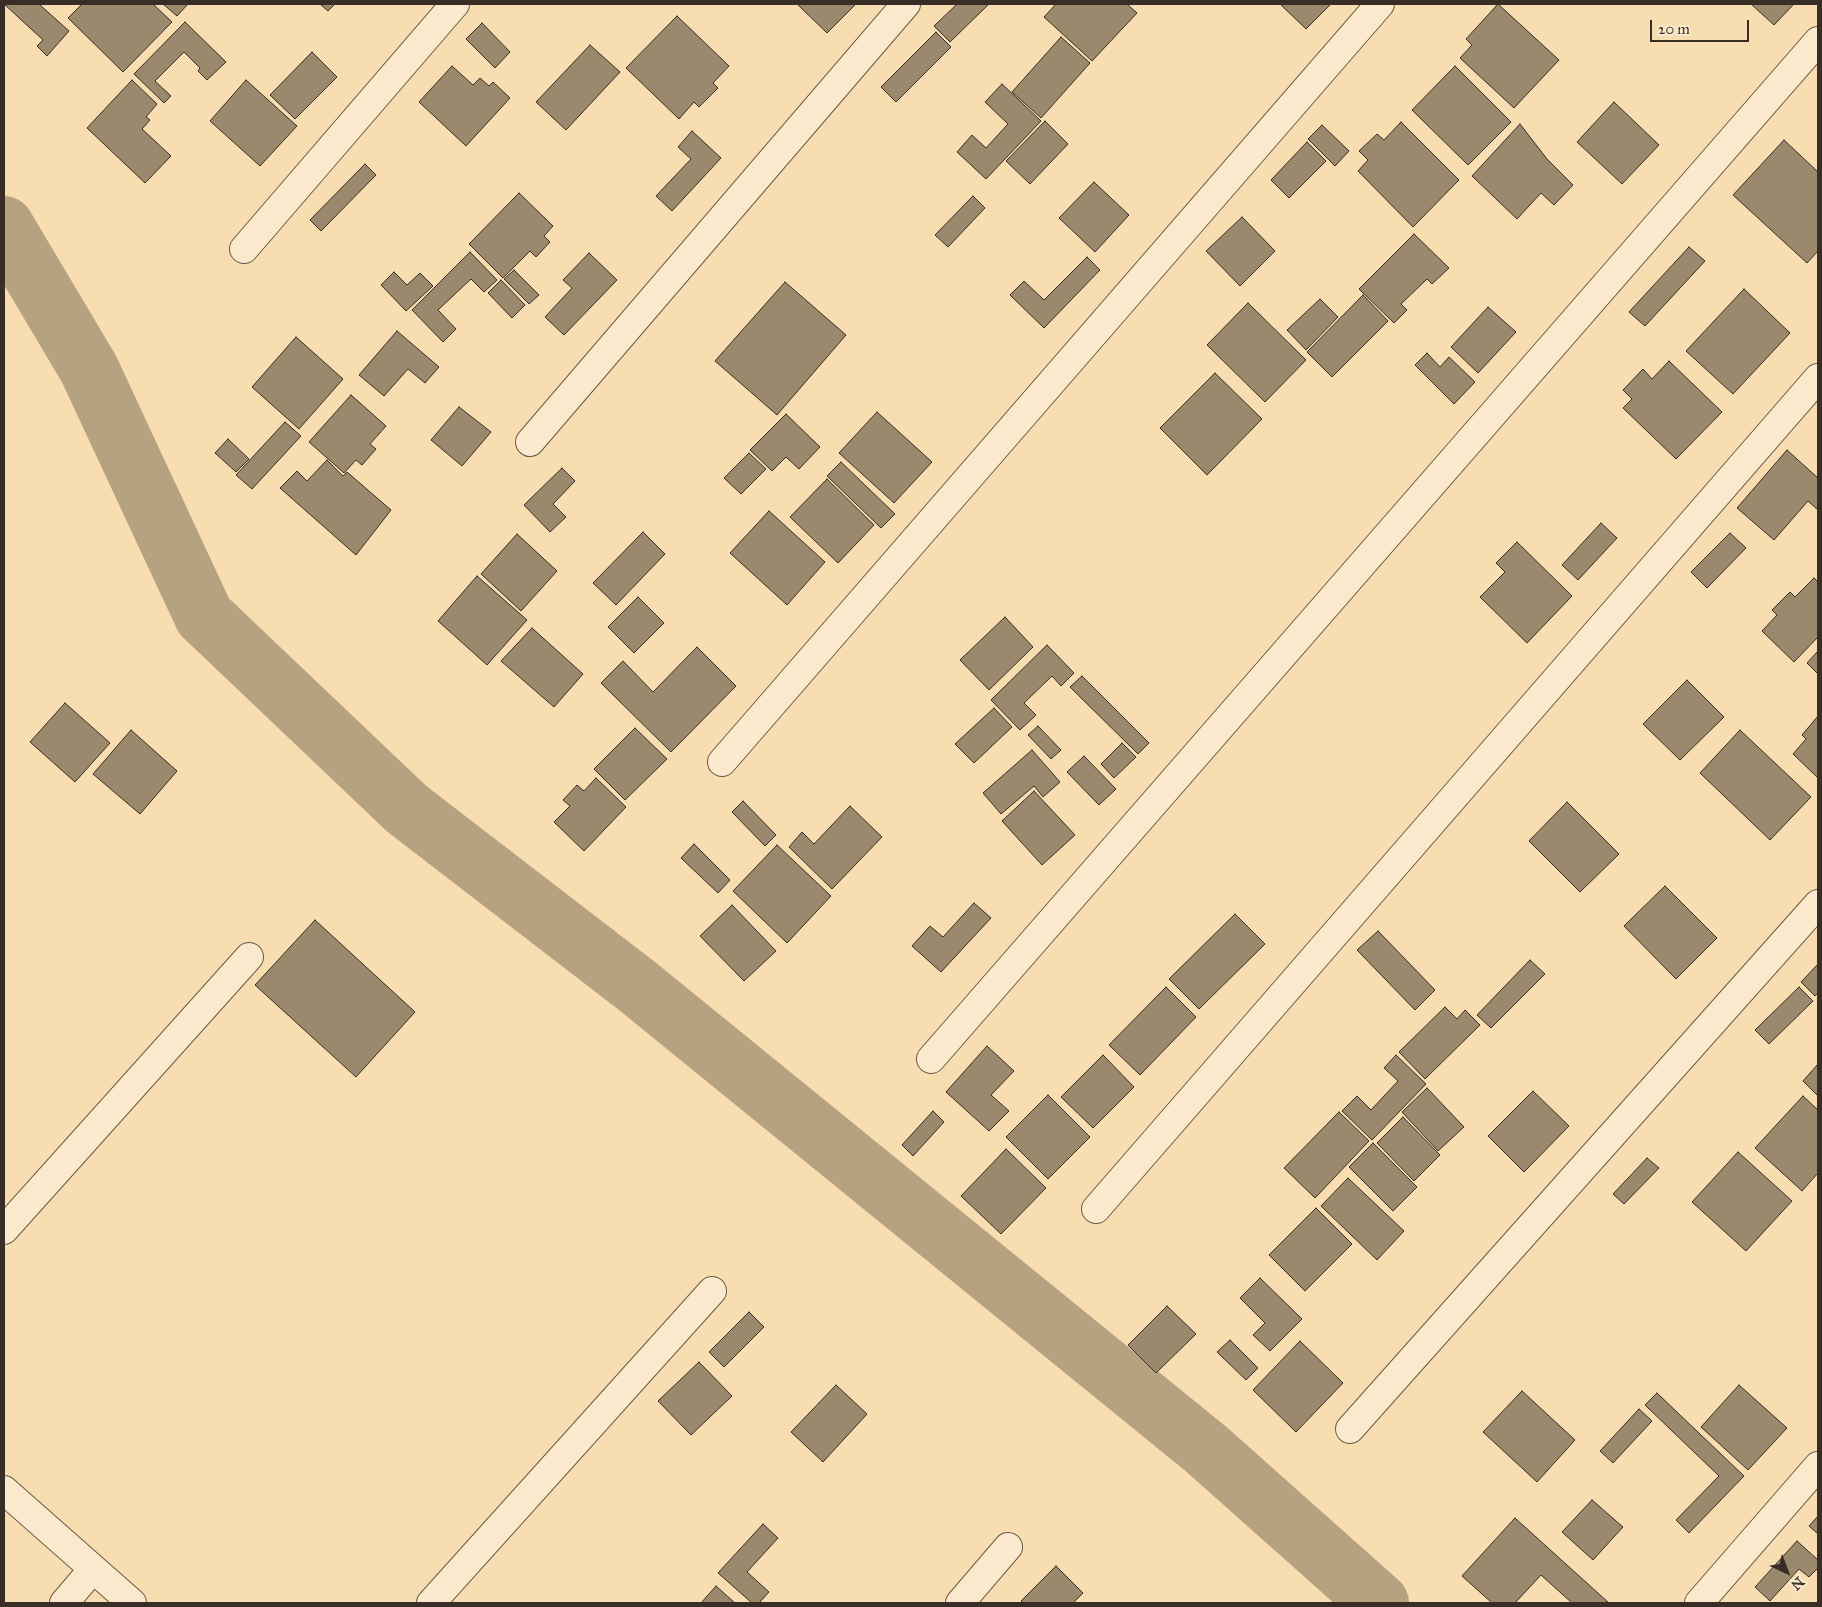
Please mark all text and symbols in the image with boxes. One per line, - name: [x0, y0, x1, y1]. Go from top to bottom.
- scale bar: [1652, 10, 1751, 42]
- text: 20 m: [1658, 20, 1690, 38]
- north arrow: [1762, 1547, 1812, 1597]
- text: N: [1787, 1573, 1808, 1594]

